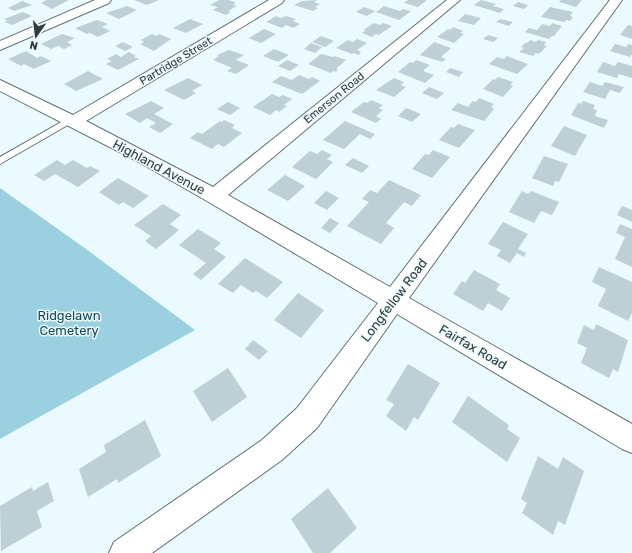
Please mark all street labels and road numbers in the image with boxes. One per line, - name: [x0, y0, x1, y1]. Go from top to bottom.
- street label: Partridge Street: [137, 34, 215, 88]
- street label: Emerson Road: [301, 70, 367, 126]
- street label: Highland Avenue: [110, 136, 208, 199]
- street label: Longfellow Road: [358, 255, 431, 345]
- street label: Fairfax Road: [437, 322, 509, 372]

